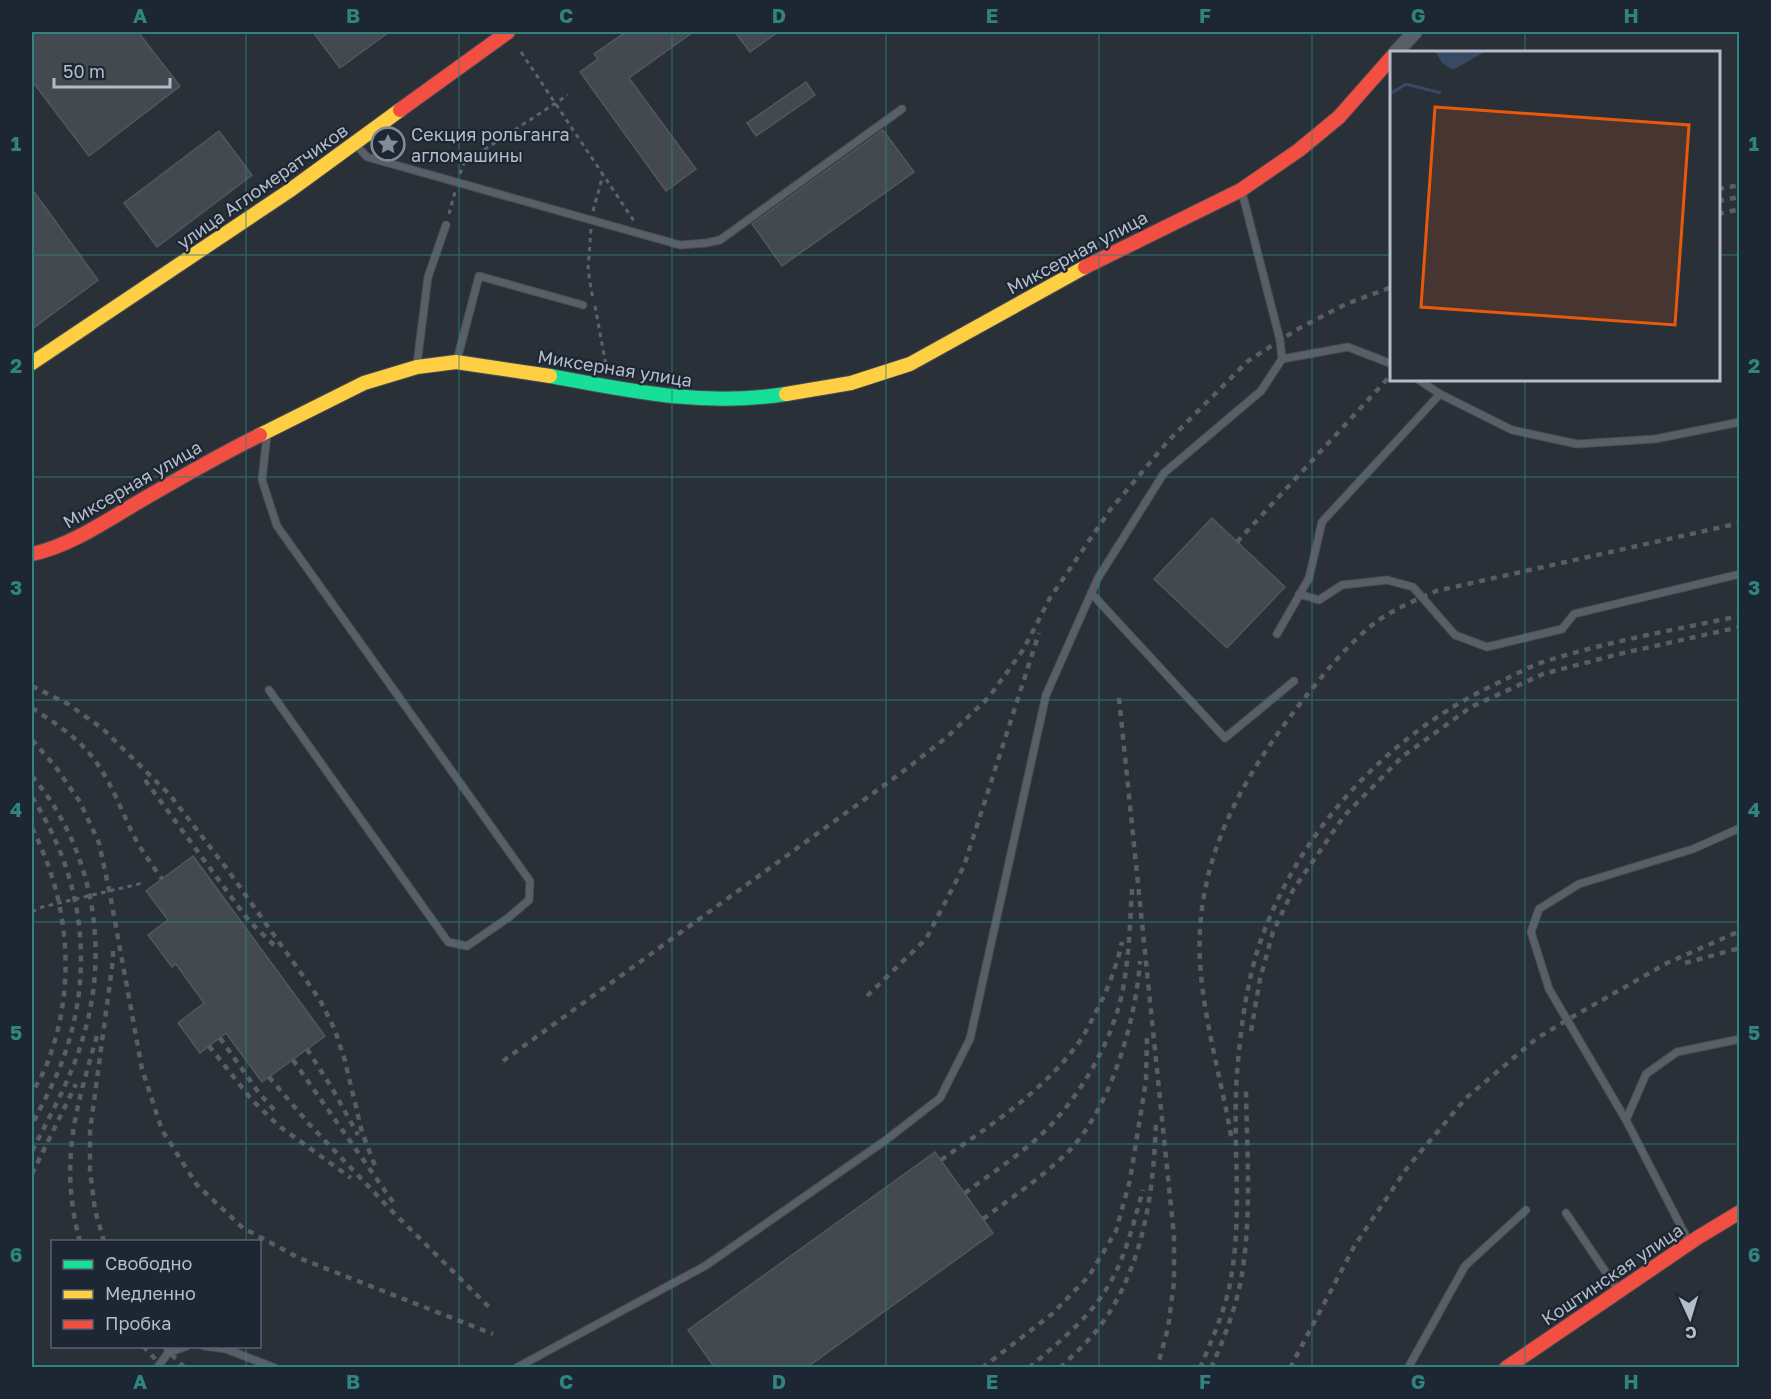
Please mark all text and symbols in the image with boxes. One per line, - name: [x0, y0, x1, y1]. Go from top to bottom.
- text: A: [133, 3, 147, 27]
- text: B: [346, 3, 360, 27]
- text: C: [559, 3, 573, 27]
- text: D: [772, 3, 786, 27]
- text: E: [986, 3, 998, 27]
- text: F: [1199, 3, 1211, 27]
- text: G: [1411, 3, 1425, 27]
- text: H: [1623, 3, 1639, 27]
- scale bar: [54, 51, 170, 89]
- inset map: [1390, 51, 1720, 381]
- text: 50 m: [63, 60, 105, 82]
- street label: улица Агломератчиков: [172, 119, 352, 253]
- place label: Секция рольганга агломашины: [411, 123, 570, 166]
- place icon: Секция рольганга агломашины: [370, 126, 406, 162]
- text: 1: [11, 131, 21, 155]
- text: 1: [1749, 131, 1759, 155]
- street label: Миксерная улица: [1003, 206, 1151, 298]
- street label: Миксерная улица: [536, 345, 694, 391]
- text: 2: [10, 353, 22, 377]
- text: 2: [1748, 353, 1760, 377]
- street label: Миксерная улица: [59, 435, 205, 533]
- text: 3: [10, 575, 22, 599]
- text: 3: [1748, 575, 1760, 599]
- text: 4: [10, 797, 22, 821]
- text: 4: [1748, 797, 1760, 821]
- text: 5: [10, 1020, 22, 1044]
- text: 5: [1748, 1020, 1760, 1044]
- street label: Коштинская улица: [1537, 1218, 1687, 1330]
- legend: [51, 1240, 261, 1348]
- text: 6: [10, 1242, 22, 1266]
- text: 6: [1748, 1242, 1760, 1266]
- text: Свободно: [105, 1252, 192, 1274]
- text: Медленно: [105, 1282, 196, 1304]
- north arrow: [1660, 1288, 1720, 1348]
- text: Пробка: [105, 1312, 171, 1334]
- text: С: [1685, 1323, 1697, 1343]
- text: A: [133, 1369, 147, 1393]
- text: B: [346, 1369, 360, 1393]
- text: C: [559, 1369, 573, 1393]
- text: D: [772, 1369, 786, 1393]
- text: E: [986, 1369, 998, 1393]
- text: F: [1199, 1369, 1211, 1393]
- text: G: [1411, 1369, 1425, 1393]
- text: H: [1623, 1369, 1639, 1393]

